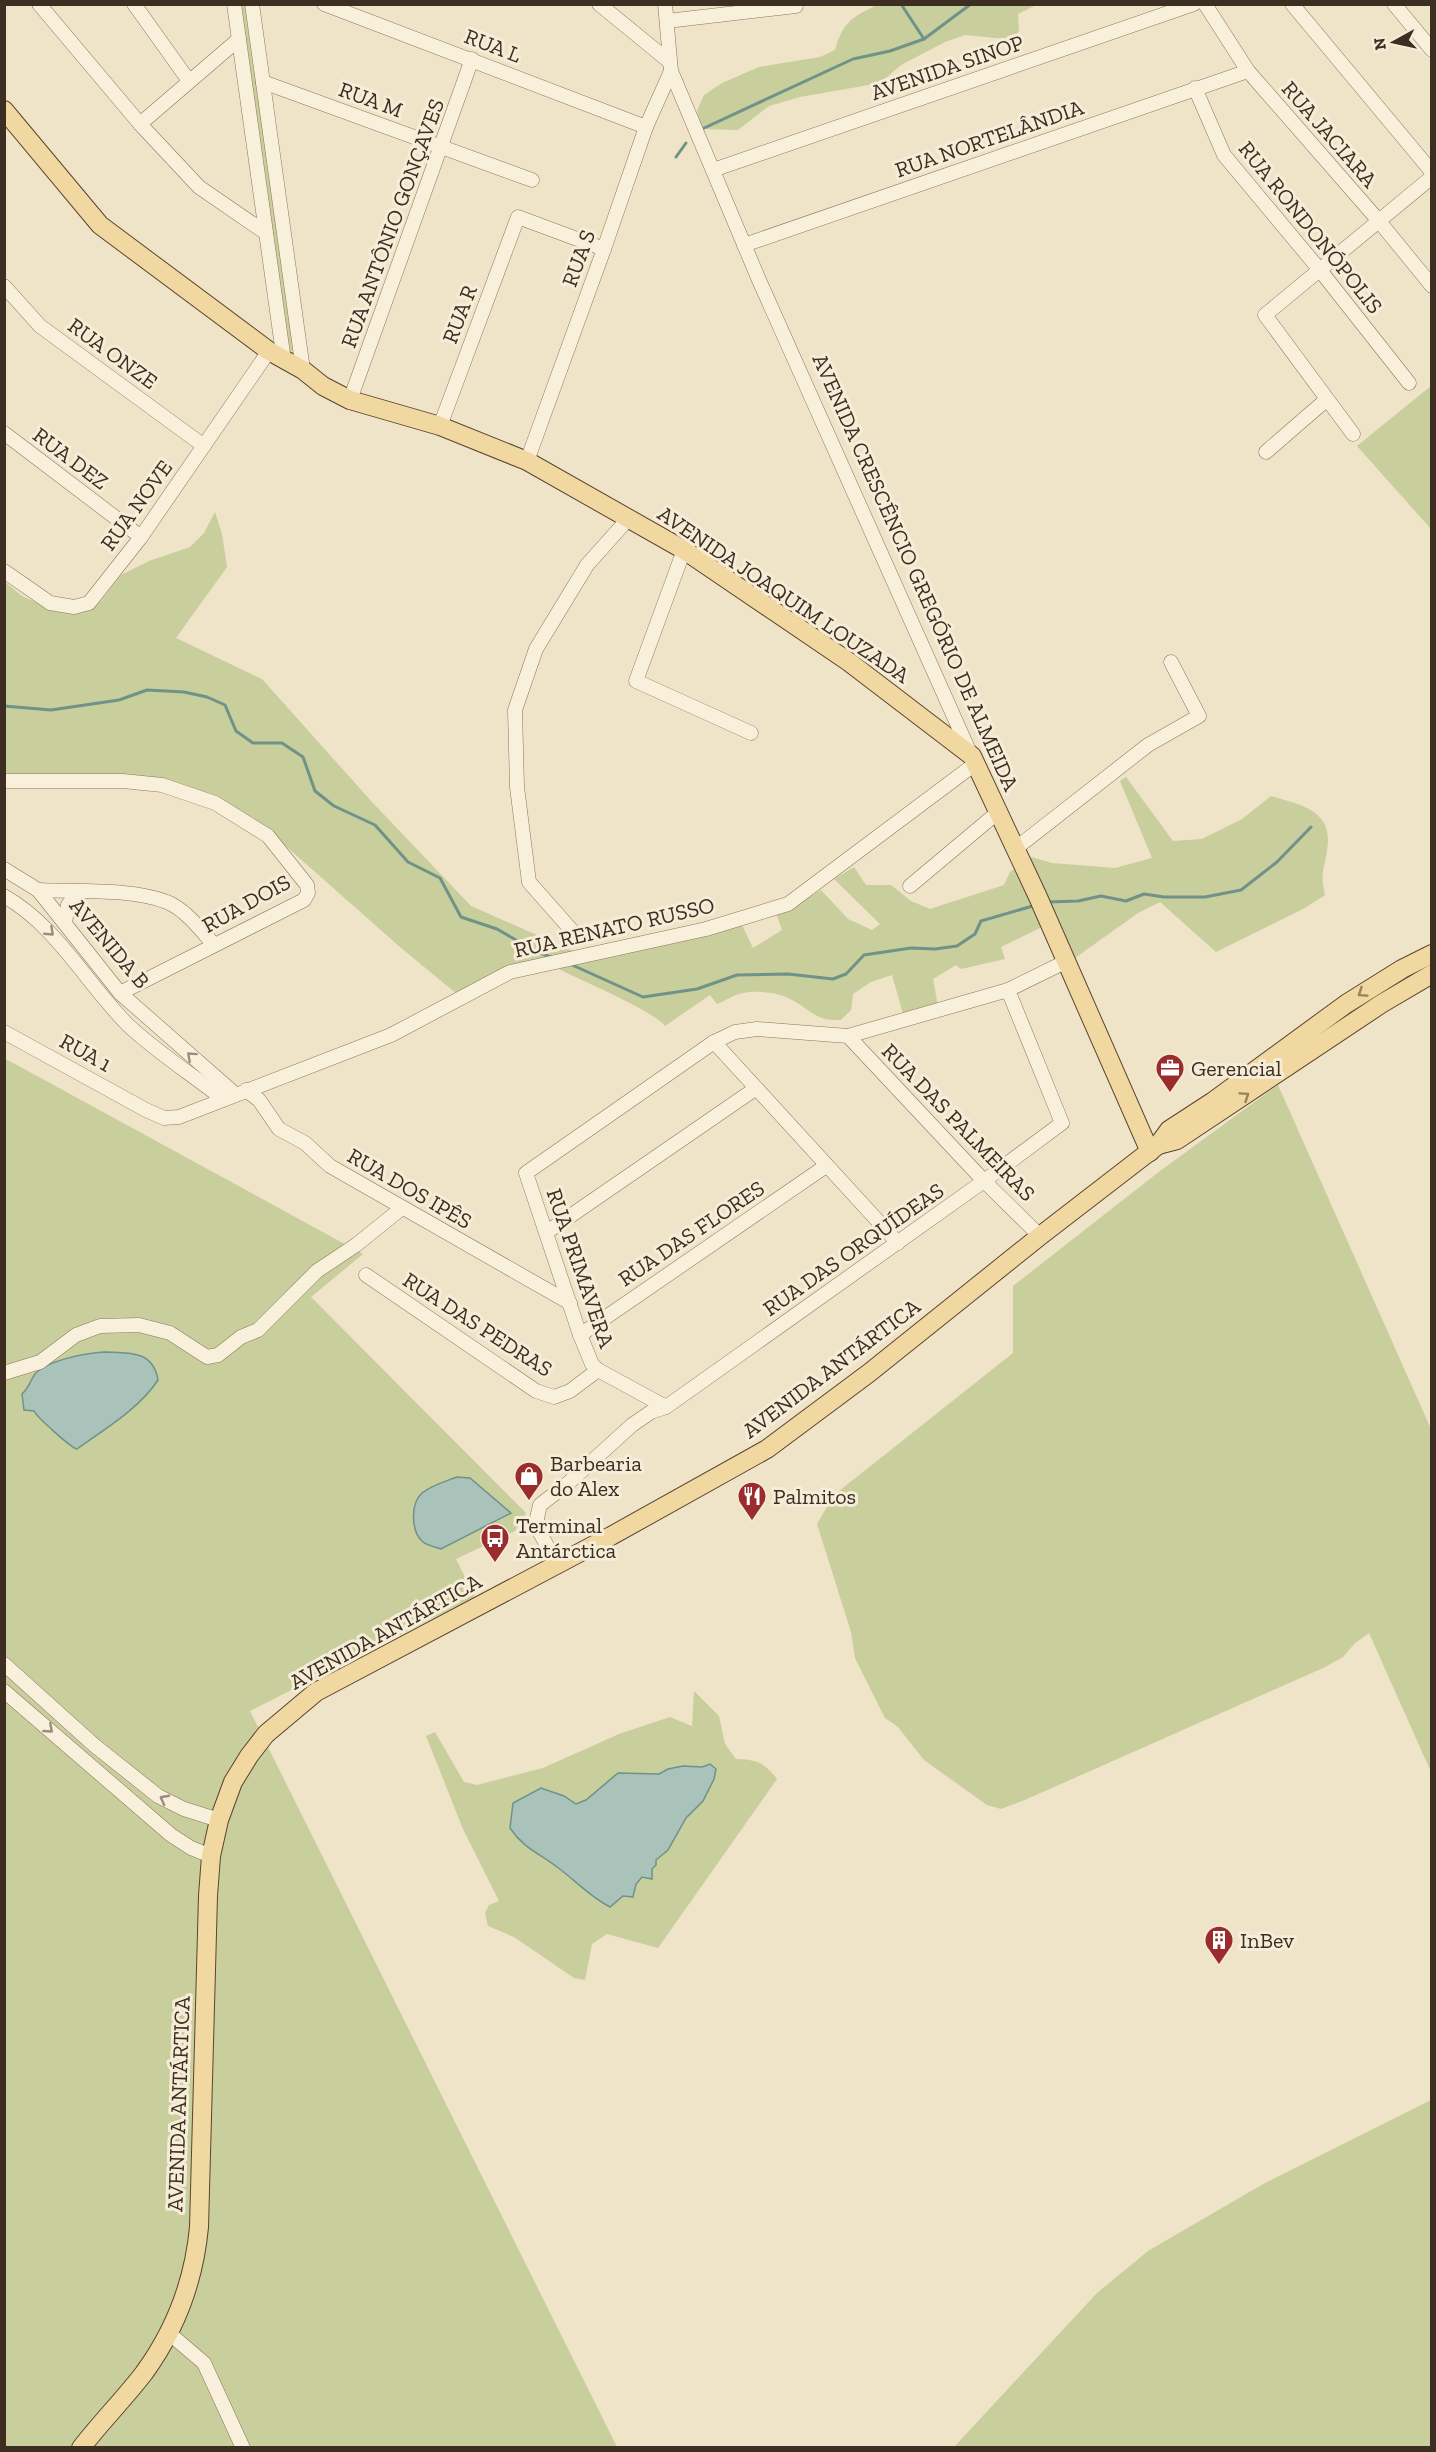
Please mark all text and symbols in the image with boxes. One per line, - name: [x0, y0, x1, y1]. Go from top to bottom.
- north arrow: [1364, 12, 1424, 72]
- street label: RUA L: [461, 22, 525, 69]
- street label: AVENIDA SINOP: [867, 29, 1027, 106]
- text: N: [1369, 37, 1390, 51]
- street label: RUA M: [335, 75, 406, 123]
- street label: RUA JACIARA: [1276, 75, 1384, 194]
- street label: RUA NORTELÂNDIA: [891, 93, 1088, 183]
- street label: RUA ANTÔNIO GONÇAVES: [335, 95, 450, 351]
- street label: RUA RONDONÓPOLIS: [1233, 136, 1389, 319]
- street label: RUA S: [556, 226, 601, 290]
- street label: RUA R: [436, 281, 483, 347]
- street label: RUA ONZE: [63, 312, 163, 395]
- street label: AVENIDA CRESCÊNCIO GREGÓRIO DE ALMEIDA: [806, 349, 1025, 796]
- street label: RUA DEZ: [28, 421, 114, 496]
- street label: RUA NOVE: [95, 455, 178, 556]
- street label: AVENIDA JOAQUIM LOUZADA: [653, 500, 915, 689]
- street label: RUA DOIS: [197, 868, 295, 939]
- street label: RUA RENATO RUSSO: [511, 891, 717, 964]
- street label: AVENIDA B: [64, 893, 155, 994]
- one-way arrow: [42, 925, 53, 936]
- one-way arrow: [1358, 986, 1369, 997]
- street label: RUA 1: [55, 1027, 117, 1078]
- street label: RUA DAS PALMEIRAS: [876, 1038, 1041, 1207]
- one-way arrow: [188, 1052, 198, 1063]
- office icon: Gerencial: [1154, 1052, 1186, 1094]
- place label: Gerencial: [1191, 1055, 1282, 1082]
- one-way arrow: [1238, 1092, 1249, 1103]
- street label: RUA DOS IPÊS: [343, 1142, 477, 1235]
- street label: RUA DAS FLORES: [613, 1174, 770, 1292]
- street label: RUA DAS ORQUÍDEAS: [758, 1177, 949, 1322]
- street label: RUA PRIMAVERA: [541, 1185, 621, 1352]
- street label: RUA DAS PEDRAS: [398, 1266, 557, 1383]
- street label: AVENIDA ANTÁRTICA: [737, 1292, 926, 1444]
- place label: Barbearia do Alex: [550, 1450, 642, 1502]
- shop icon: Barbearia do Alex: [513, 1460, 545, 1502]
- restaurant icon: Palmitos: [736, 1480, 768, 1522]
- place label: Palmitos: [773, 1483, 856, 1510]
- place label: Terminal Antárctica: [516, 1512, 617, 1564]
- bus stop icon: Terminal Antárctica: [479, 1522, 511, 1564]
- street label: AVENIDA ANTÁRTICA: [284, 1567, 487, 1695]
- one-way arrow: [42, 1722, 53, 1733]
- one-way arrow: [160, 1795, 171, 1806]
- building icon: InBev: [1203, 1924, 1235, 1966]
- place label: InBev: [1240, 1927, 1294, 1954]
- street label: AVENIDA ANTÁRTICA: [161, 1995, 196, 2212]

